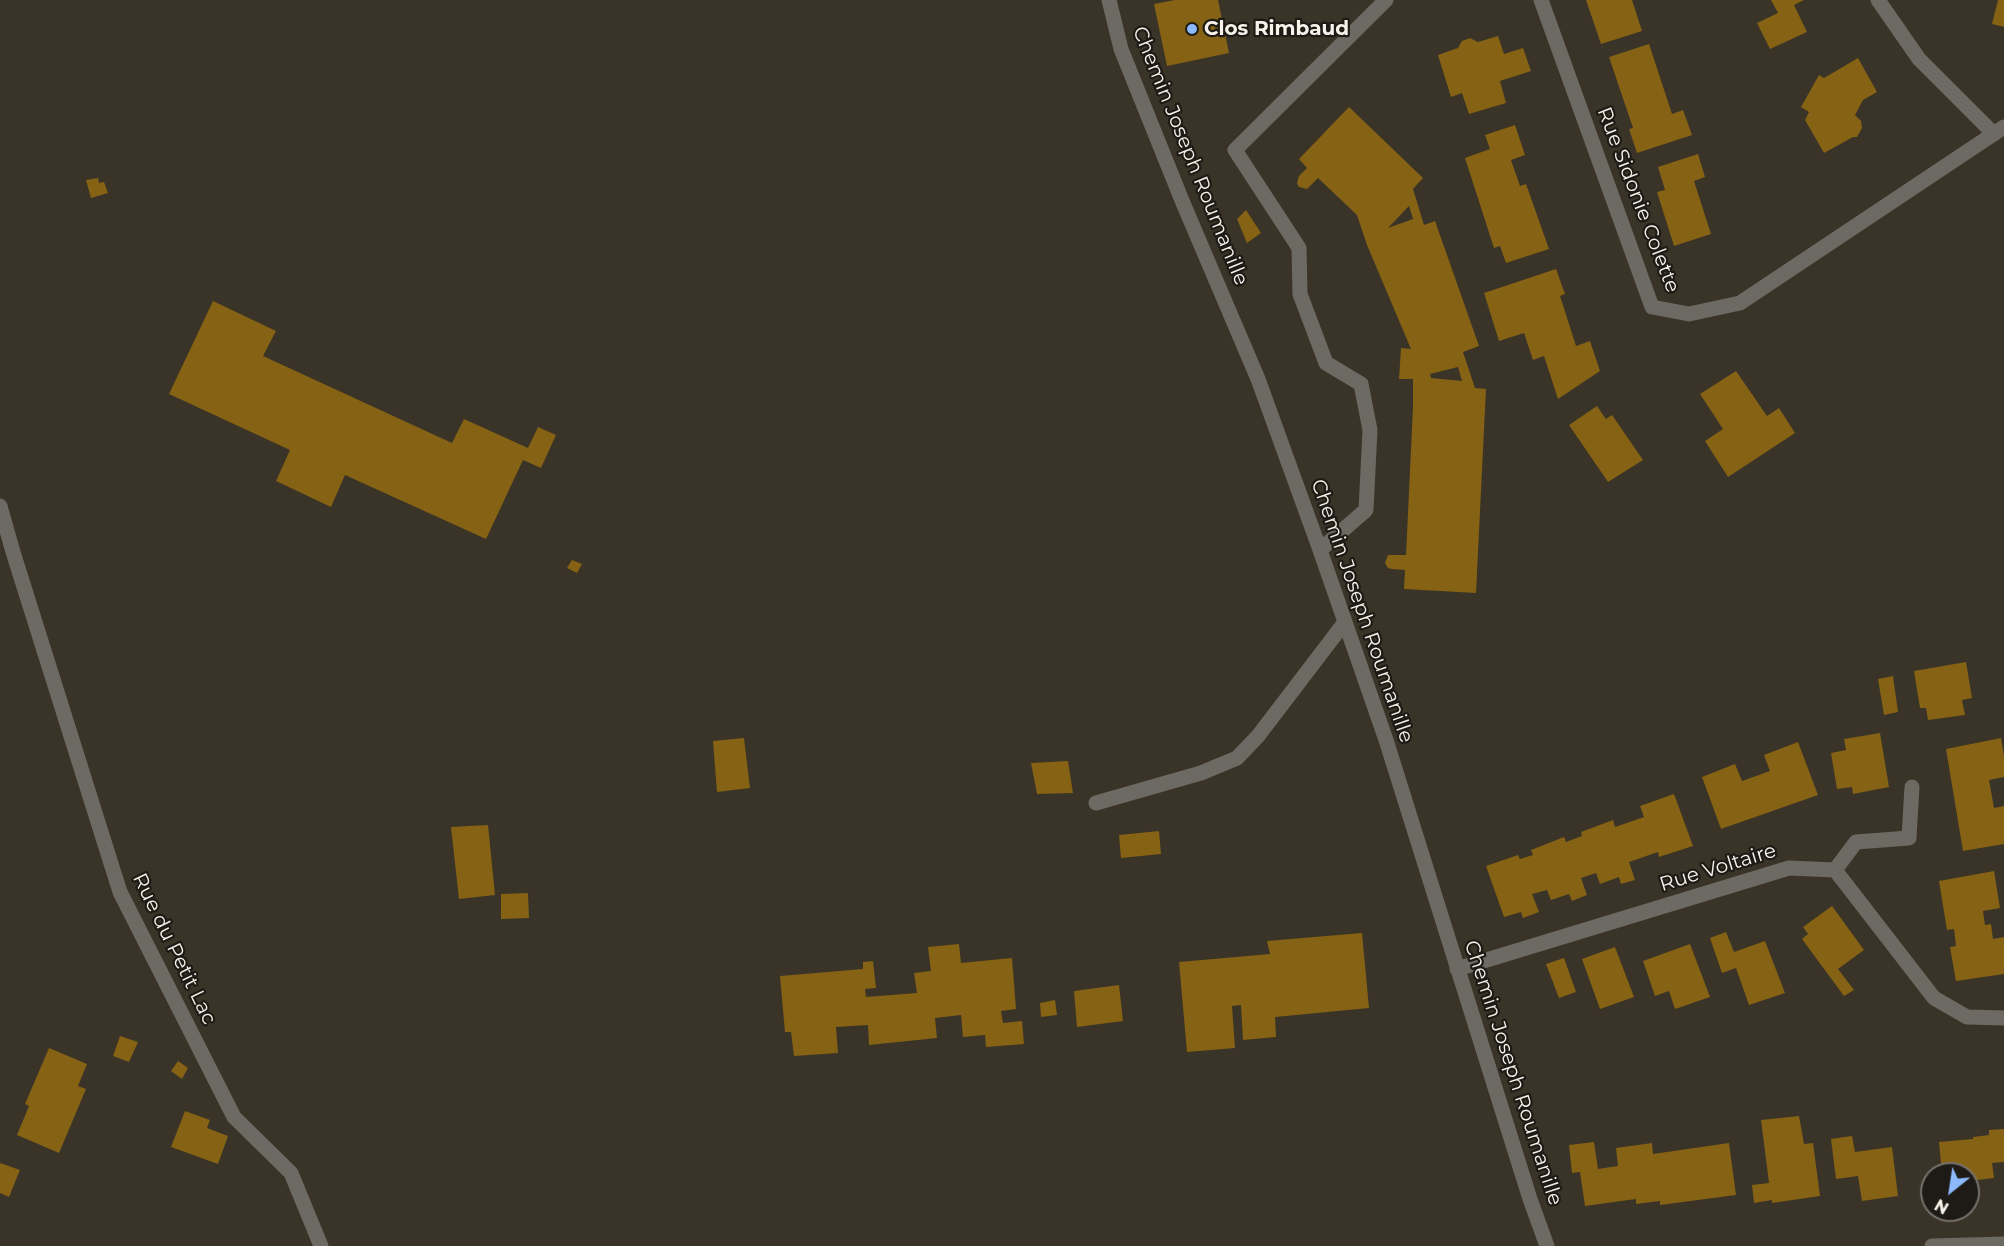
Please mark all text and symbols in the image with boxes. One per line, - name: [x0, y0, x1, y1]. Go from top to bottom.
- place label: Clos Rimbaud: [1204, 17, 1349, 41]
- marker: Clos Rimbaud: [1185, 22, 1199, 36]
- street label: Chemin Joseph Roumanille: [1127, 23, 1253, 289]
- street label: Rue Sidonie Colette: [1592, 104, 1684, 296]
- street label: Chemin Joseph Roumanille: [1306, 476, 1418, 746]
- street label: Rue Voltaire: [1657, 839, 1779, 897]
- street label: Rue du Petit Lac: [127, 870, 221, 1028]
- street label: Chemin Joseph Roumanille: [1459, 938, 1567, 1208]
- north arrow: [1920, 1162, 1980, 1222]
- text: N: [1931, 1195, 1952, 1218]

